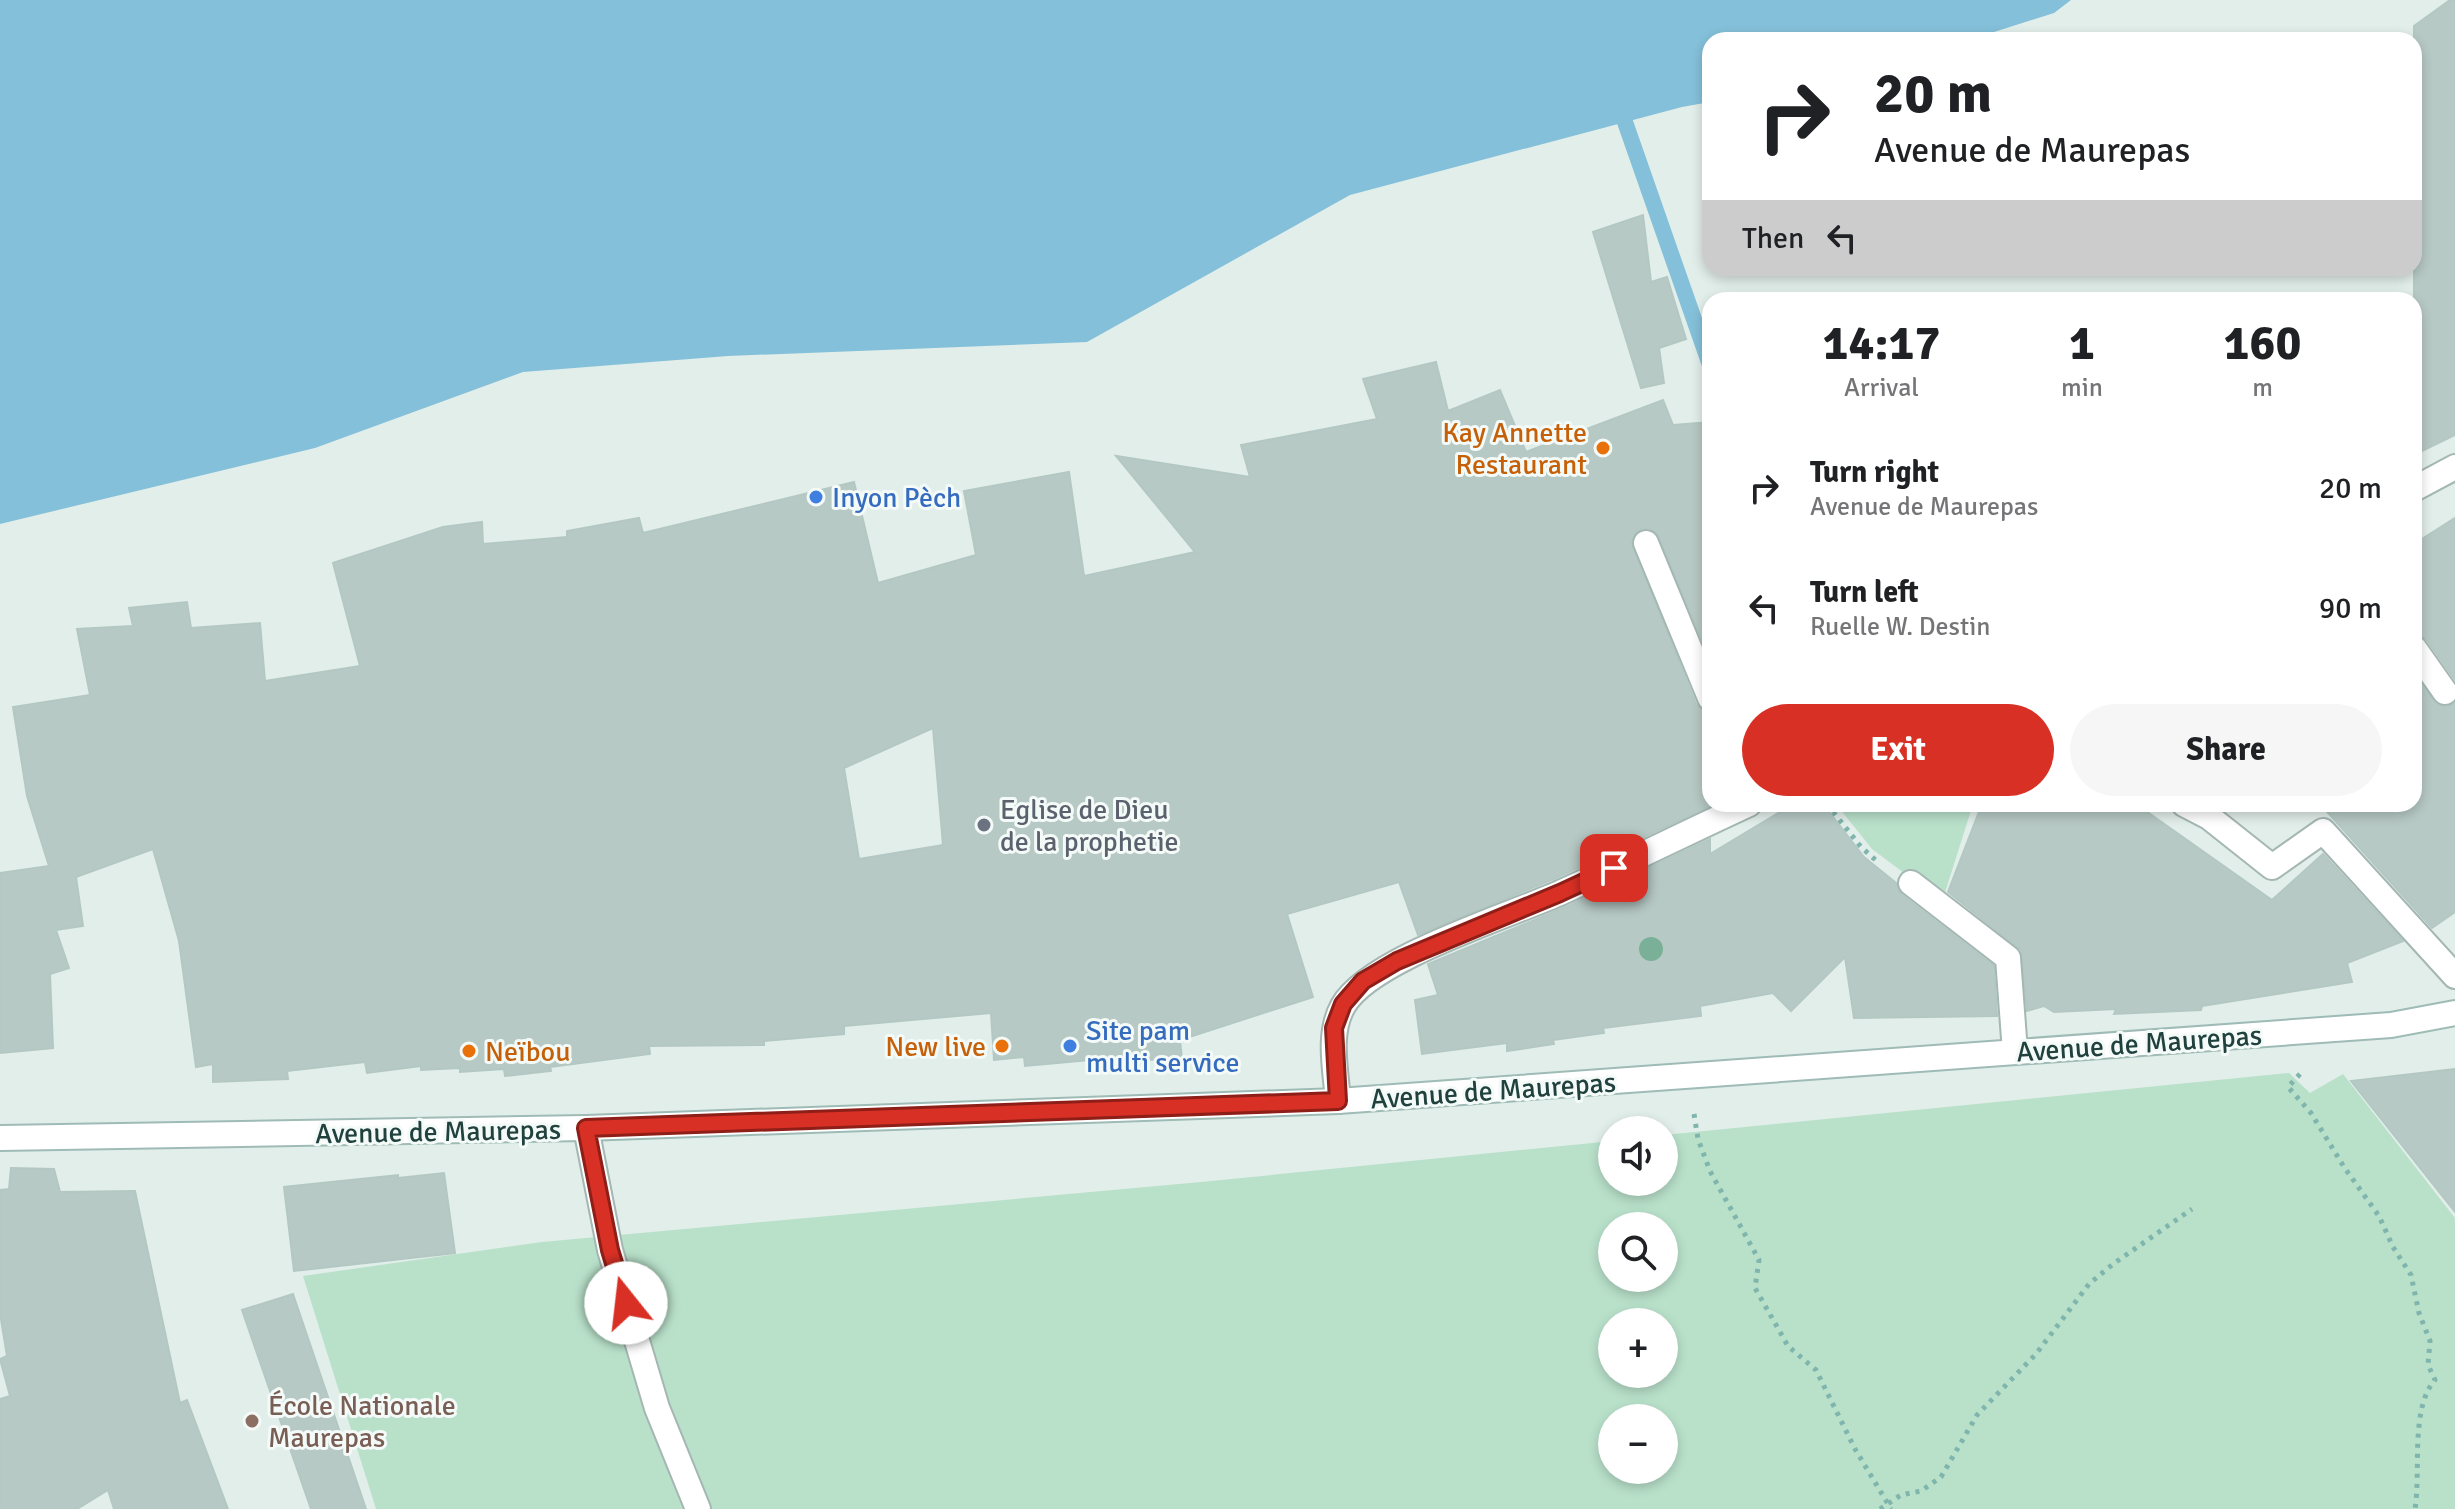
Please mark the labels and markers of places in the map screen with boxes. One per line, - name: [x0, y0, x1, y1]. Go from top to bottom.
- place label: Kay Annette Restaurant: [1442, 416, 1587, 482]
- marker: Kay Annette Restaurant: [1594, 439, 1612, 457]
- place label: Inyon Pèch: [832, 481, 961, 515]
- marker: Inyon Pèch: [807, 488, 825, 506]
- place label: Eglise de Dieu de la prophetie: [1000, 793, 1179, 859]
- marker: Eglise de Dieu de la prophetie: [975, 816, 993, 834]
- pin: [1580, 834, 1648, 902]
- place label: Site pam multi service: [1086, 1014, 1240, 1080]
- place label: New live: [885, 1030, 986, 1064]
- place label: Neïbou: [485, 1035, 570, 1069]
- marker: New live: [993, 1037, 1011, 1055]
- marker: Site pam multi service: [1061, 1037, 1079, 1055]
- marker: Neïbou: [460, 1042, 478, 1060]
- place label: École Nationale Maurepas: [268, 1389, 456, 1455]
- marker: École Nationale Maurepas: [243, 1412, 261, 1430]

